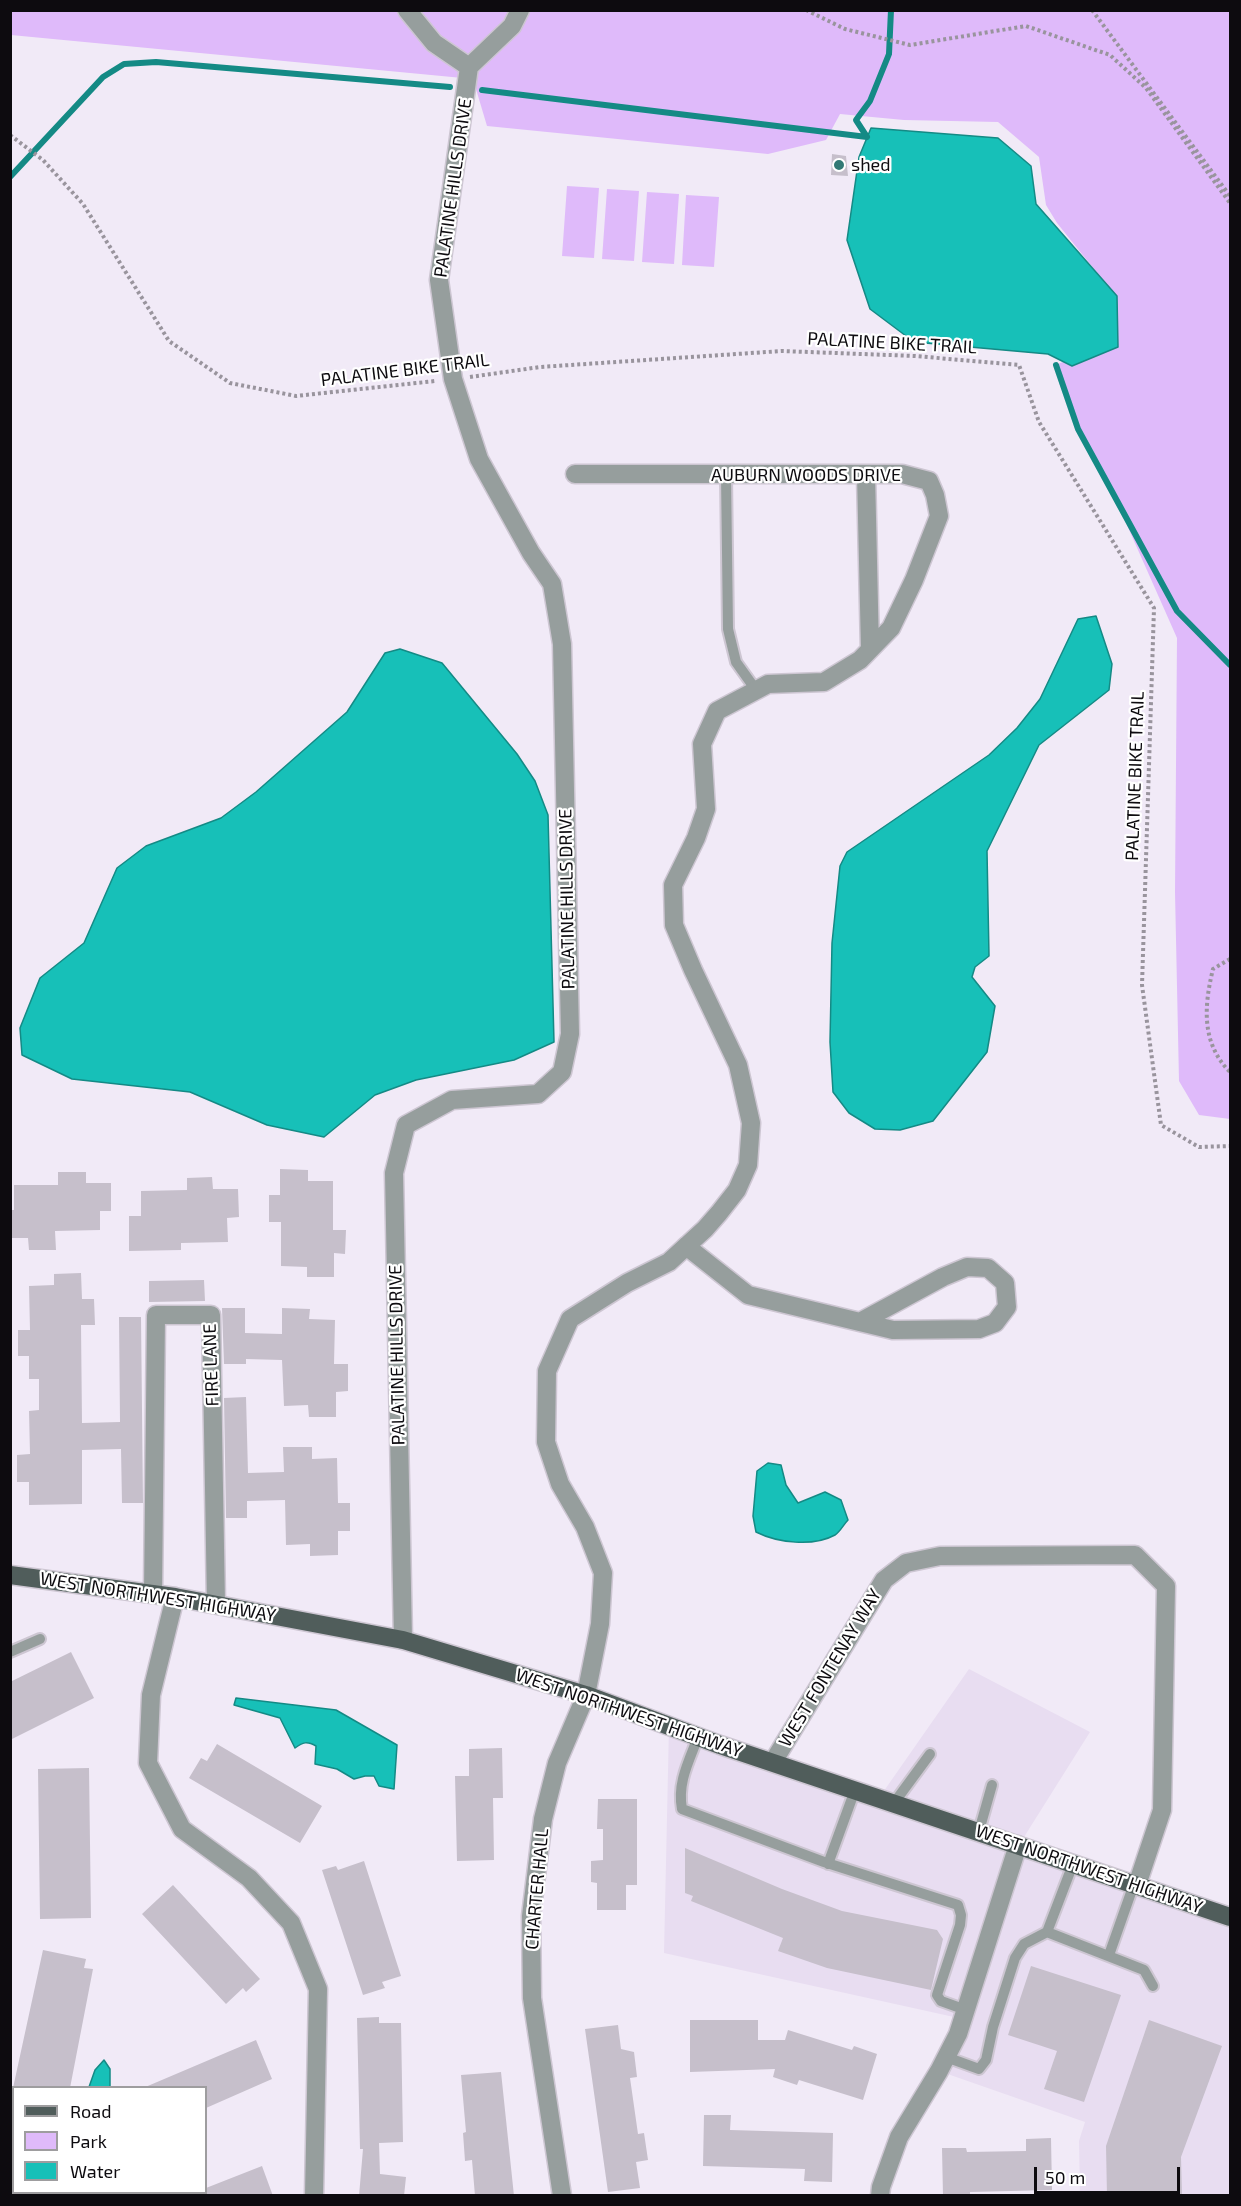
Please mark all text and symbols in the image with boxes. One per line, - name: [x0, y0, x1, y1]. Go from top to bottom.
- street label: PALATINE HILLS DRIVE: [430, 97, 476, 279]
- place label: shed: [851, 154, 891, 176]
- marker: shed: [832, 158, 846, 172]
- street label: PALATINE BIKE TRAIL: [807, 328, 977, 358]
- street label: PALATINE BIKE TRAIL: [319, 349, 491, 391]
- street label: AUBURN WOODS DRIVE: [711, 464, 901, 486]
- street label: PALATINE BIKE TRAIL: [1121, 691, 1149, 861]
- street label: PALATINE HILLS DRIVE: [555, 808, 579, 990]
- street label: PALATINE HILLS DRIVE: [385, 1264, 409, 1446]
- street label: FIRE LANE: [199, 1323, 223, 1407]
- street label: WEST NORTHWEST HIGHWAY: [38, 1568, 278, 1626]
- street label: WEST FONTENAY WAY: [774, 1585, 886, 1751]
- street label: WEST NORTHWEST HIGHWAY: [513, 1664, 745, 1762]
- street label: WEST NORTHWEST HIGHWAY: [973, 1820, 1205, 1918]
- street label: CHARTER HALL: [521, 1827, 553, 1951]
- legend: [12, 2086, 207, 2194]
- text: Road: [70, 2100, 111, 2122]
- text: Park: [70, 2130, 107, 2152]
- scale bar: [1037, 2155, 1182, 2193]
- text: Water: [70, 2160, 120, 2182]
- text: 50 m: [1045, 2166, 1085, 2188]

